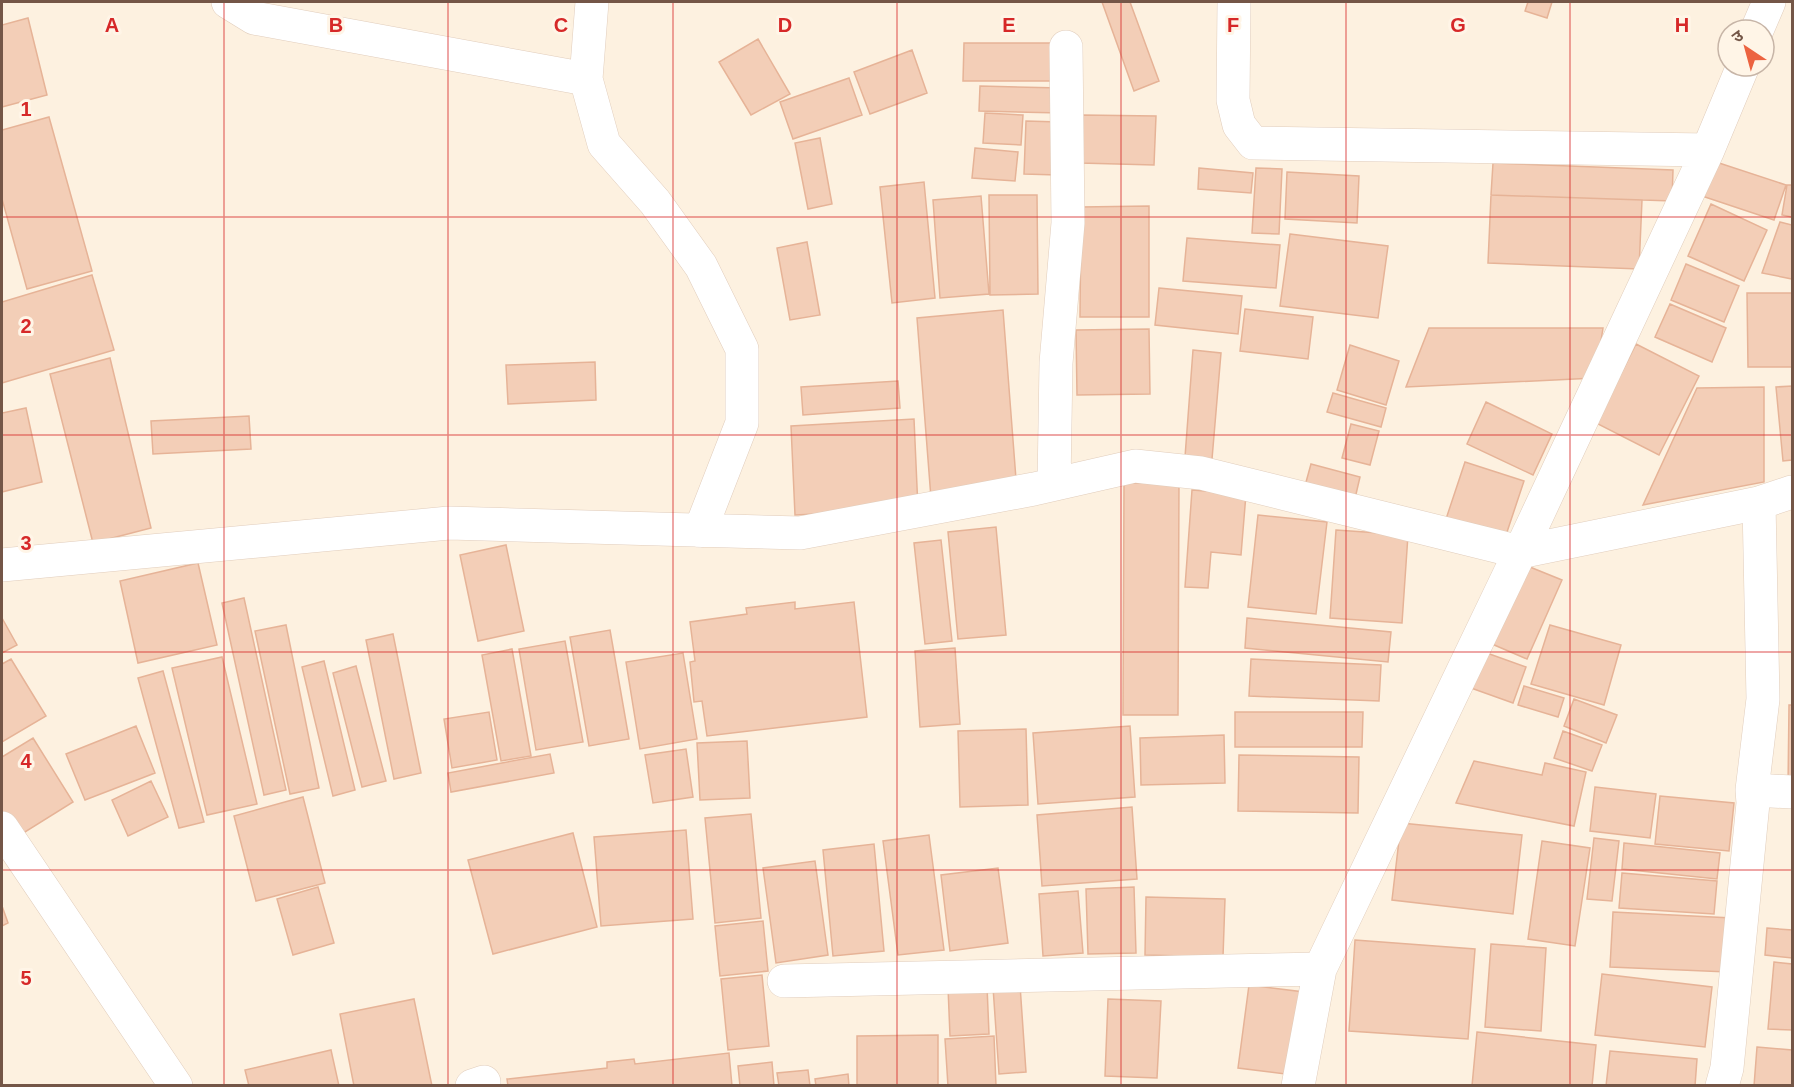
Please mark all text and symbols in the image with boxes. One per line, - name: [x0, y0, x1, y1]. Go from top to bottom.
- text: A: [105, 14, 119, 36]
- text: B: [329, 14, 343, 36]
- text: C: [554, 14, 568, 36]
- text: D: [778, 14, 792, 36]
- text: E: [1002, 14, 1016, 36]
- text: F: [1227, 14, 1239, 36]
- text: G: [1450, 14, 1466, 36]
- text: H: [1675, 14, 1689, 36]
- north arrow: [1716, 18, 1776, 78]
- text: उ: [1729, 26, 1747, 46]
- text: 1: [20, 98, 32, 120]
- text: 2: [20, 315, 32, 337]
- text: 3: [20, 532, 32, 554]
- text: 4: [20, 750, 32, 772]
- text: 5: [20, 967, 32, 989]

